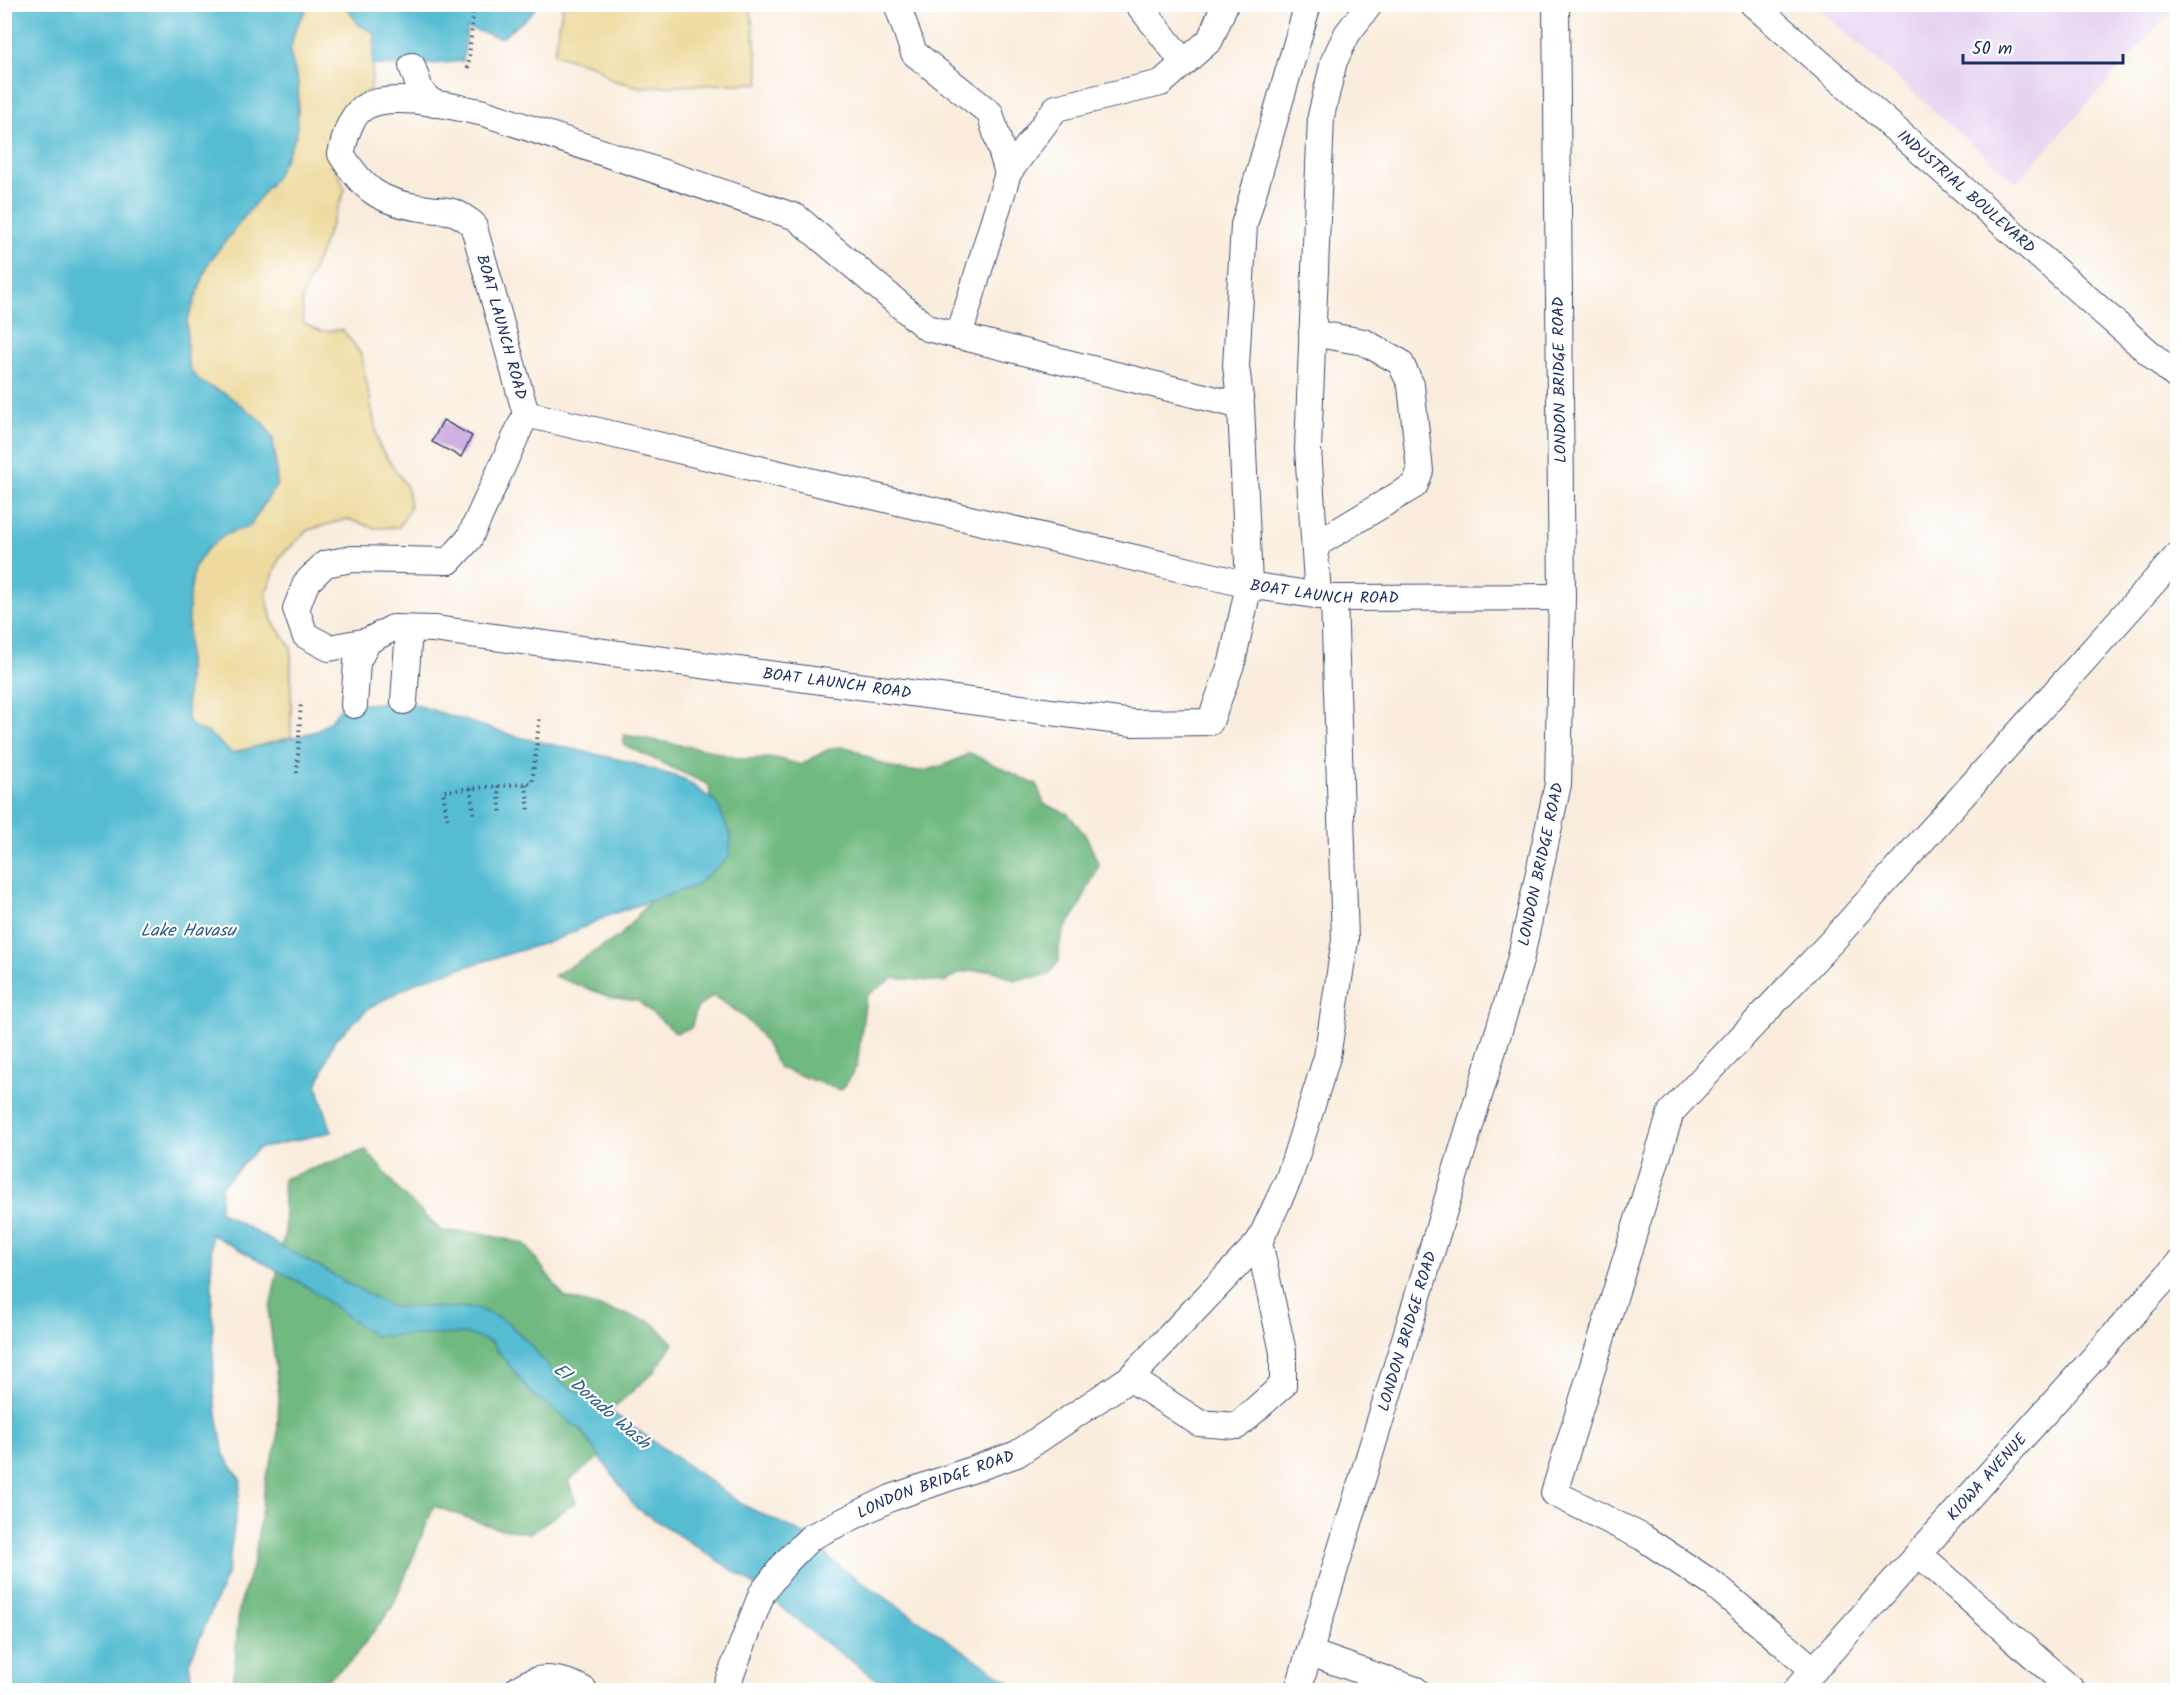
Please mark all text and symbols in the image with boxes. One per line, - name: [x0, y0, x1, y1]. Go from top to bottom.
- scale bar: [1963, 27, 2124, 65]
- text: 50 m: [1972, 35, 2012, 64]
- street label: INDUSTRIAL BOULEVARD: [1891, 124, 2041, 260]
- street label: BOAT LAUNCH ROAD: [470, 252, 534, 402]
- street label: LONDON BRIDGE ROAD: [1546, 297, 1574, 463]
- street label: BOAT LAUNCH ROAD: [1248, 573, 1399, 611]
- street label: BOAT LAUNCH ROAD: [761, 661, 913, 706]
- street label: LONDON BRIDGE ROAD: [1511, 780, 1570, 948]
- water label: Lake Havasu: [141, 917, 238, 946]
- street label: LONDON BRIDGE ROAD: [1371, 1248, 1443, 1415]
- water label: El Dorado Wash: [546, 1357, 657, 1458]
- street label: KIOWA AVENUE: [1941, 1427, 2033, 1526]
- street label: LONDON BRIDGE ROAD: [853, 1443, 1018, 1525]

